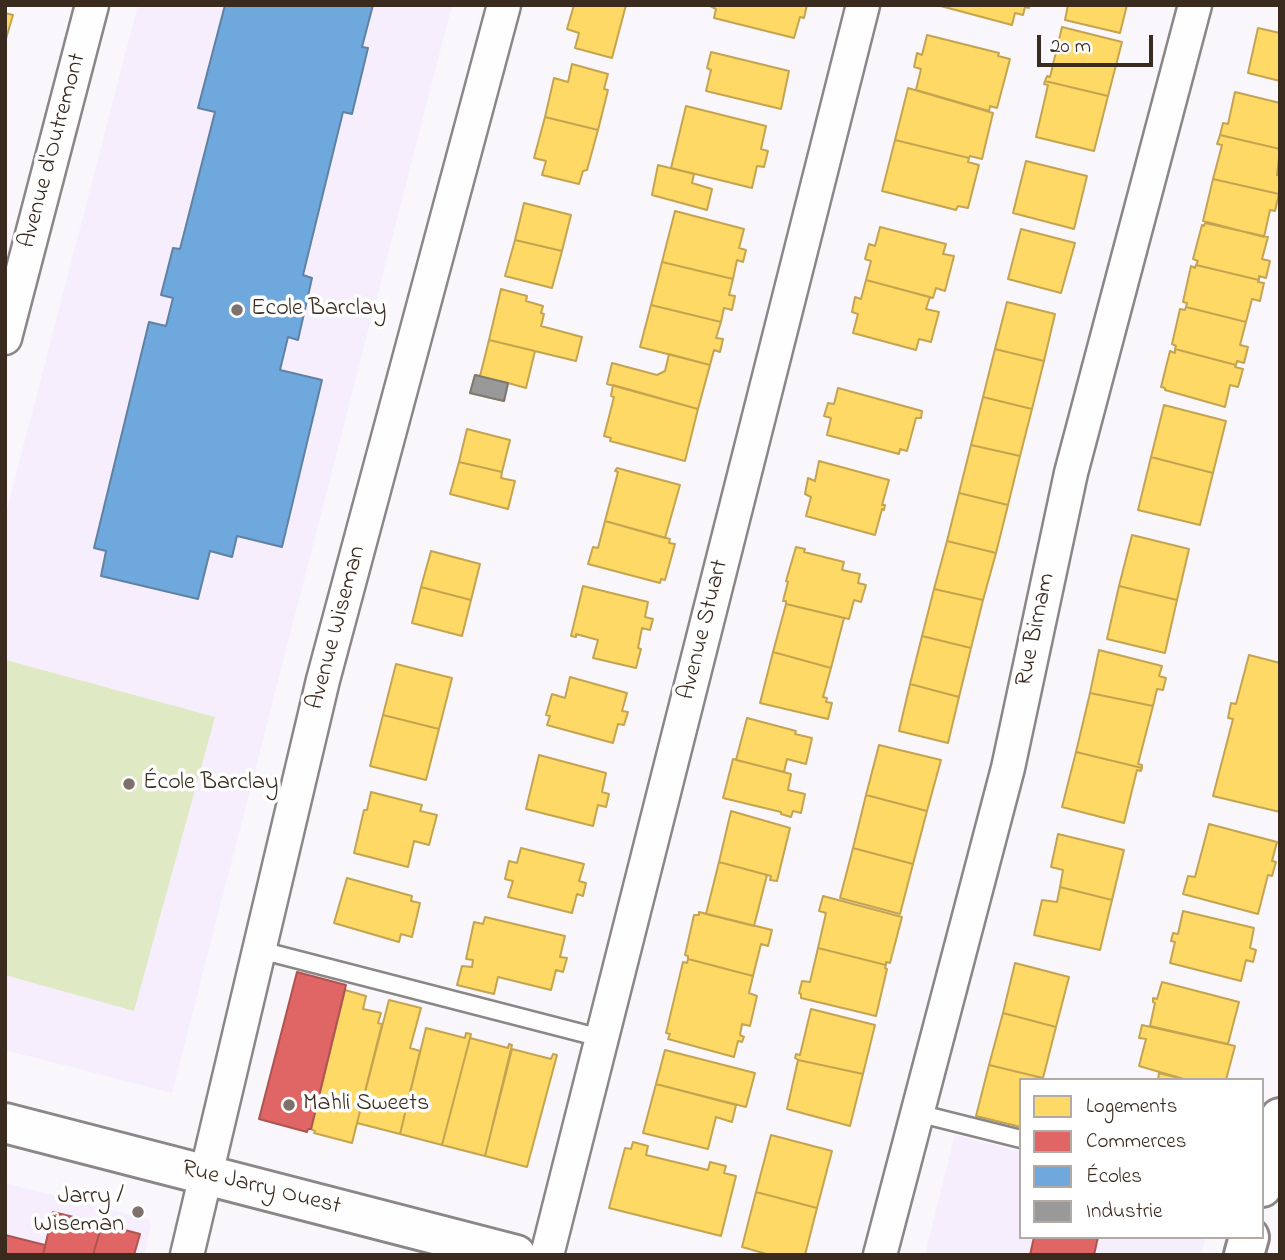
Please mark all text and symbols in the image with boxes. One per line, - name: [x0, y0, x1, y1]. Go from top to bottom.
- scale bar: [1040, 21, 1156, 65]
- text: 20 m: [1050, 32, 1091, 62]
- street label: Avenue d'Outremont: [14, 50, 94, 252]
- place label: Ecole Barclay: [251, 296, 386, 324]
- marker: Ecole Barclay: [229, 302, 245, 318]
- street label: Avenue Wiseman: [302, 543, 374, 713]
- street label: Avenue Stuart: [674, 557, 736, 703]
- street label: Rue Birnam: [1011, 571, 1063, 689]
- place label: École Barclay: [143, 770, 278, 798]
- marker: École Barclay: [121, 776, 137, 792]
- legend: [1019, 1078, 1264, 1239]
- place label: Mahli Sweets: [303, 1091, 429, 1119]
- text: Logements: [1086, 1092, 1177, 1122]
- marker: Mahli Sweets: [281, 1097, 297, 1113]
- text: Commerces: [1086, 1127, 1186, 1157]
- street label: Rue Jarry Ouest: [178, 1155, 344, 1223]
- text: Écoles: [1086, 1162, 1142, 1192]
- place label: Jarry / Wiseman: [33, 1184, 124, 1240]
- text: Industrie: [1086, 1197, 1162, 1227]
- marker: Jarry / Wiseman: [130, 1204, 146, 1220]

